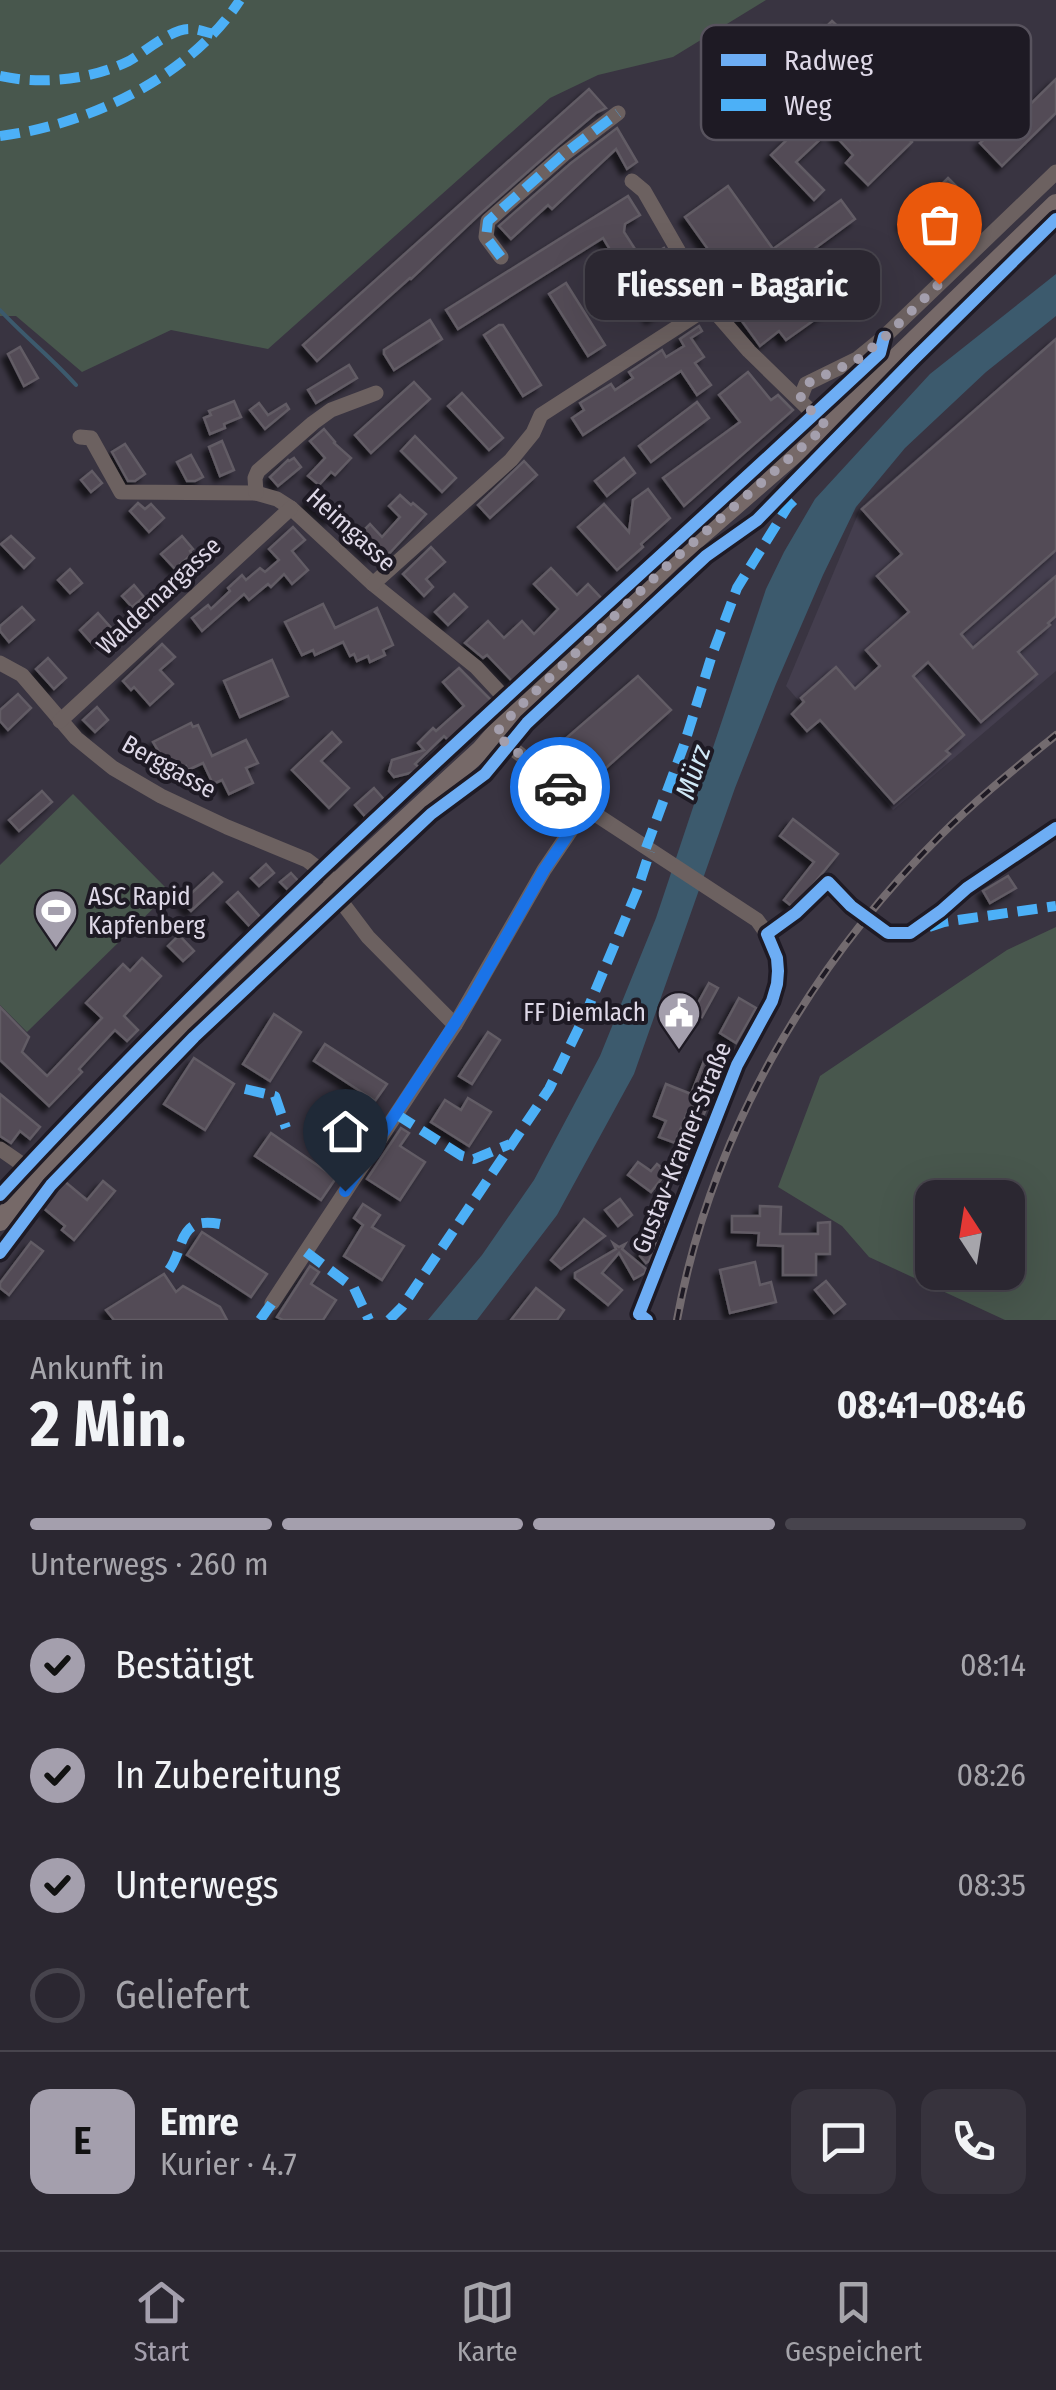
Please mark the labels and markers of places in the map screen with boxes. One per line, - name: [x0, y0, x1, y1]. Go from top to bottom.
- pin: [897, 182, 982, 285]
- callout: Fliessen - Bagaric: [584, 249, 879, 319]
- place label: ASC Rapid Kapfenberg: [88, 882, 206, 941]
- sports icon: ASC Rapid Kapfenberg: [33, 888, 79, 949]
- public building icon: FF Diemlach: [656, 990, 702, 1051]
- place label: FF Diemlach: [523, 998, 646, 1028]
- pin: [303, 1089, 388, 1192]

